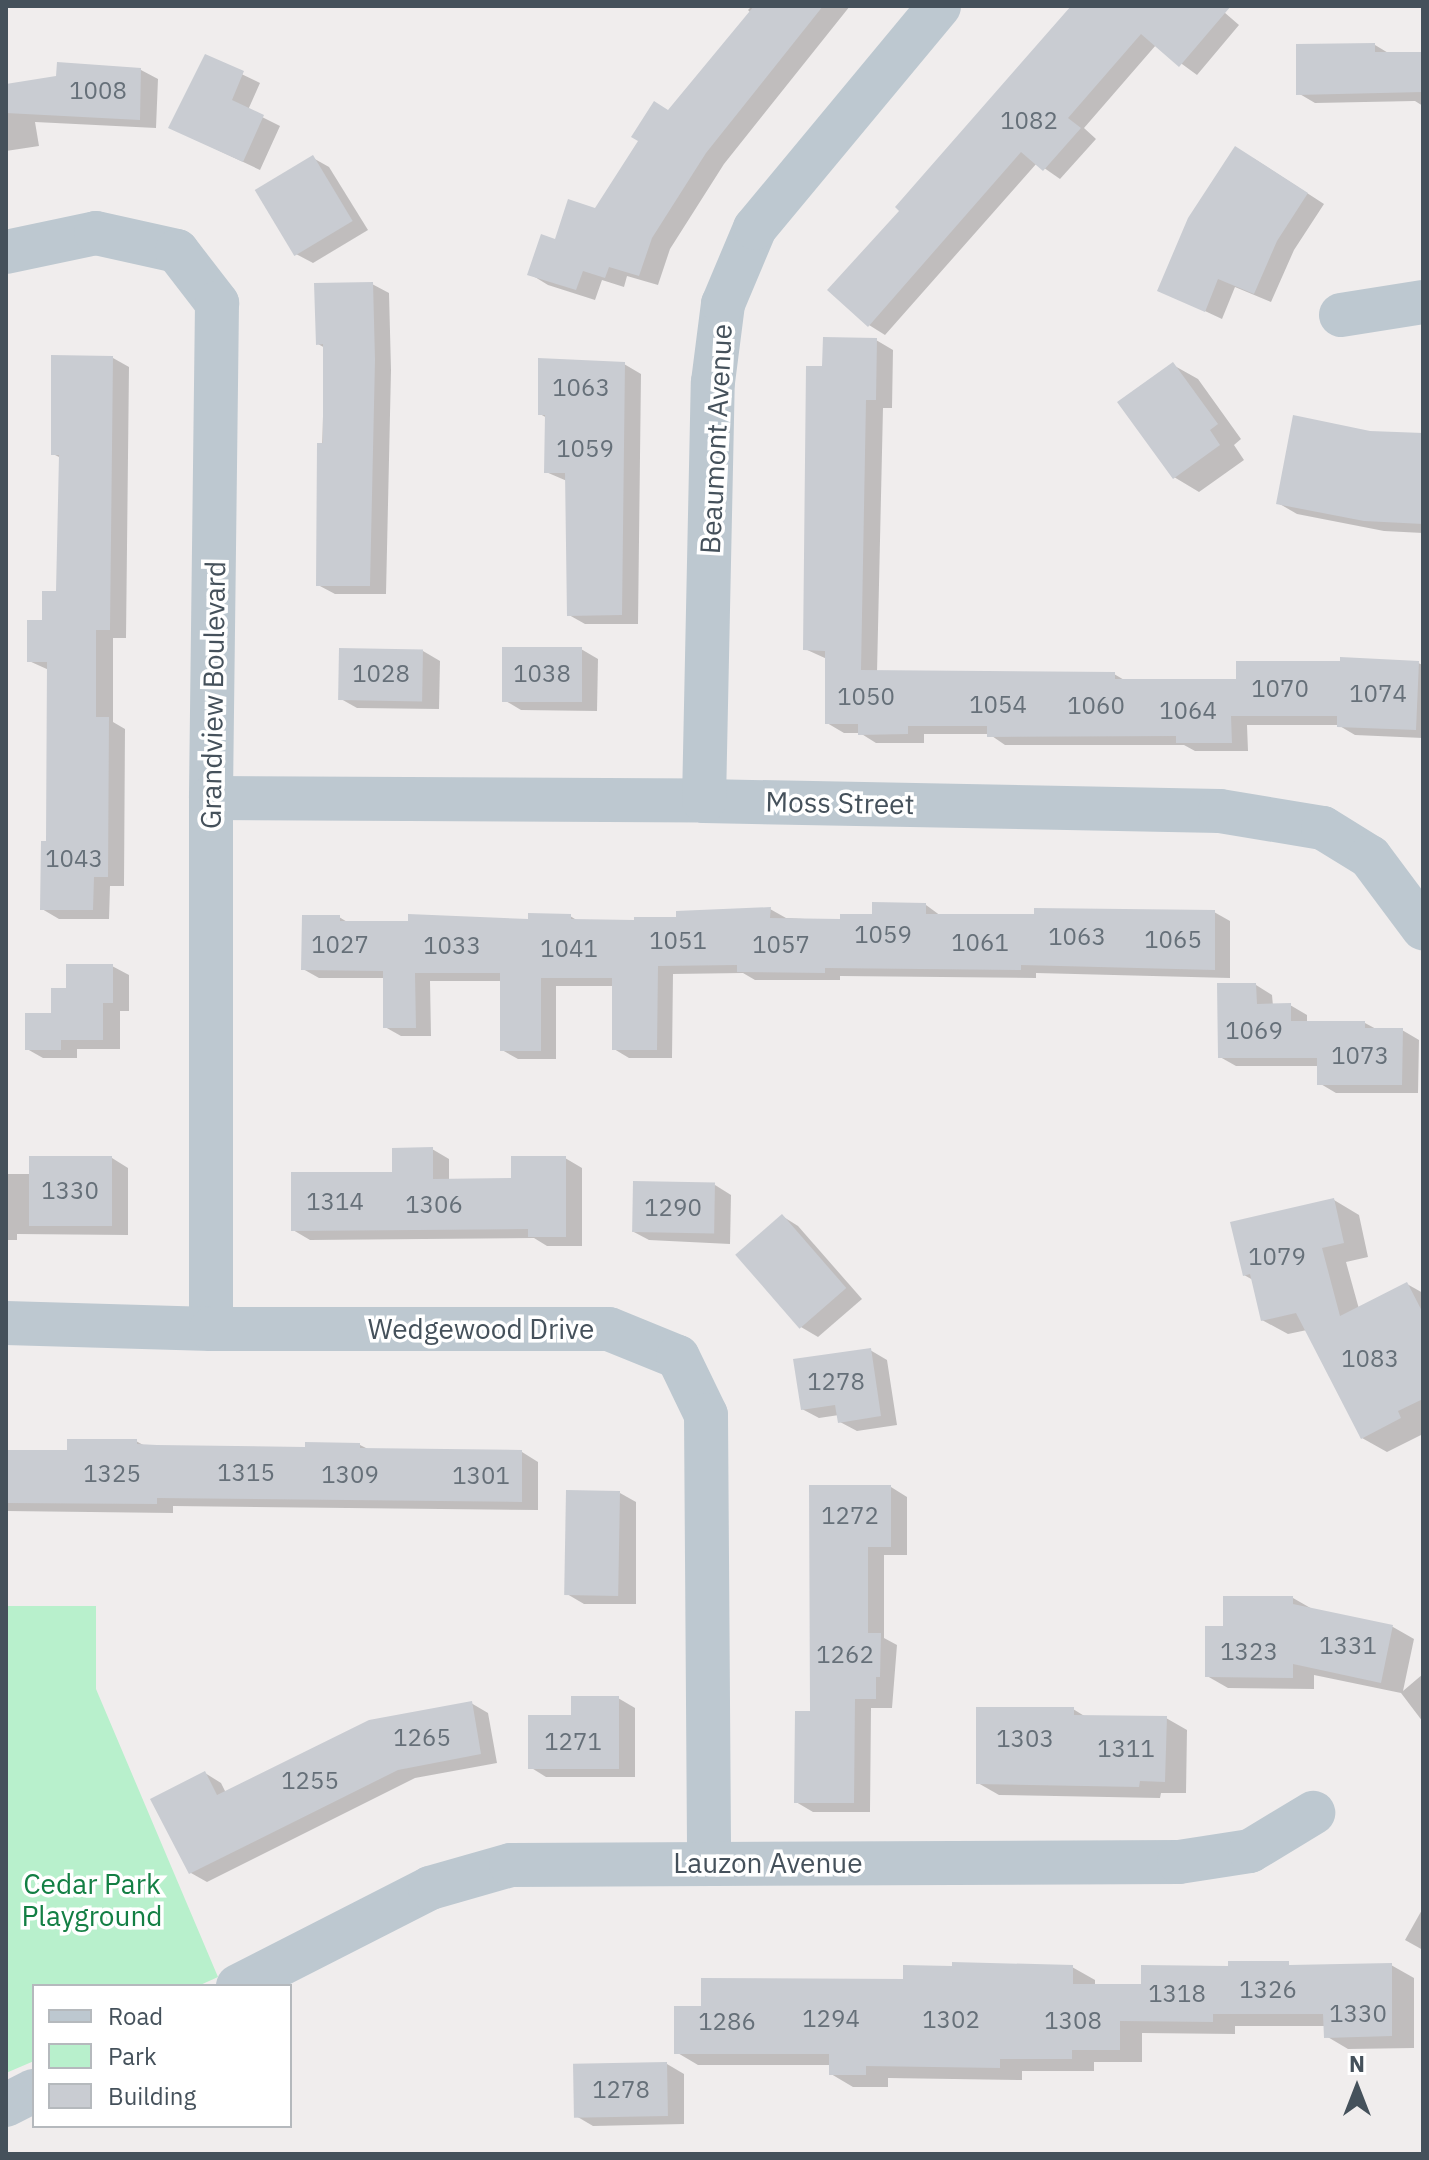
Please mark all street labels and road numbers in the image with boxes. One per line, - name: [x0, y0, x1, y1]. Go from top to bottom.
- street label: Beaumont Avenue: [693, 323, 739, 555]
- street label: Grandview Boulevard: [194, 561, 232, 829]
- street label: Moss Street: [765, 785, 915, 821]
- street label: Wedgewood Drive: [368, 1312, 594, 1346]
- street label: Lauzon Avenue: [673, 1846, 863, 1880]

